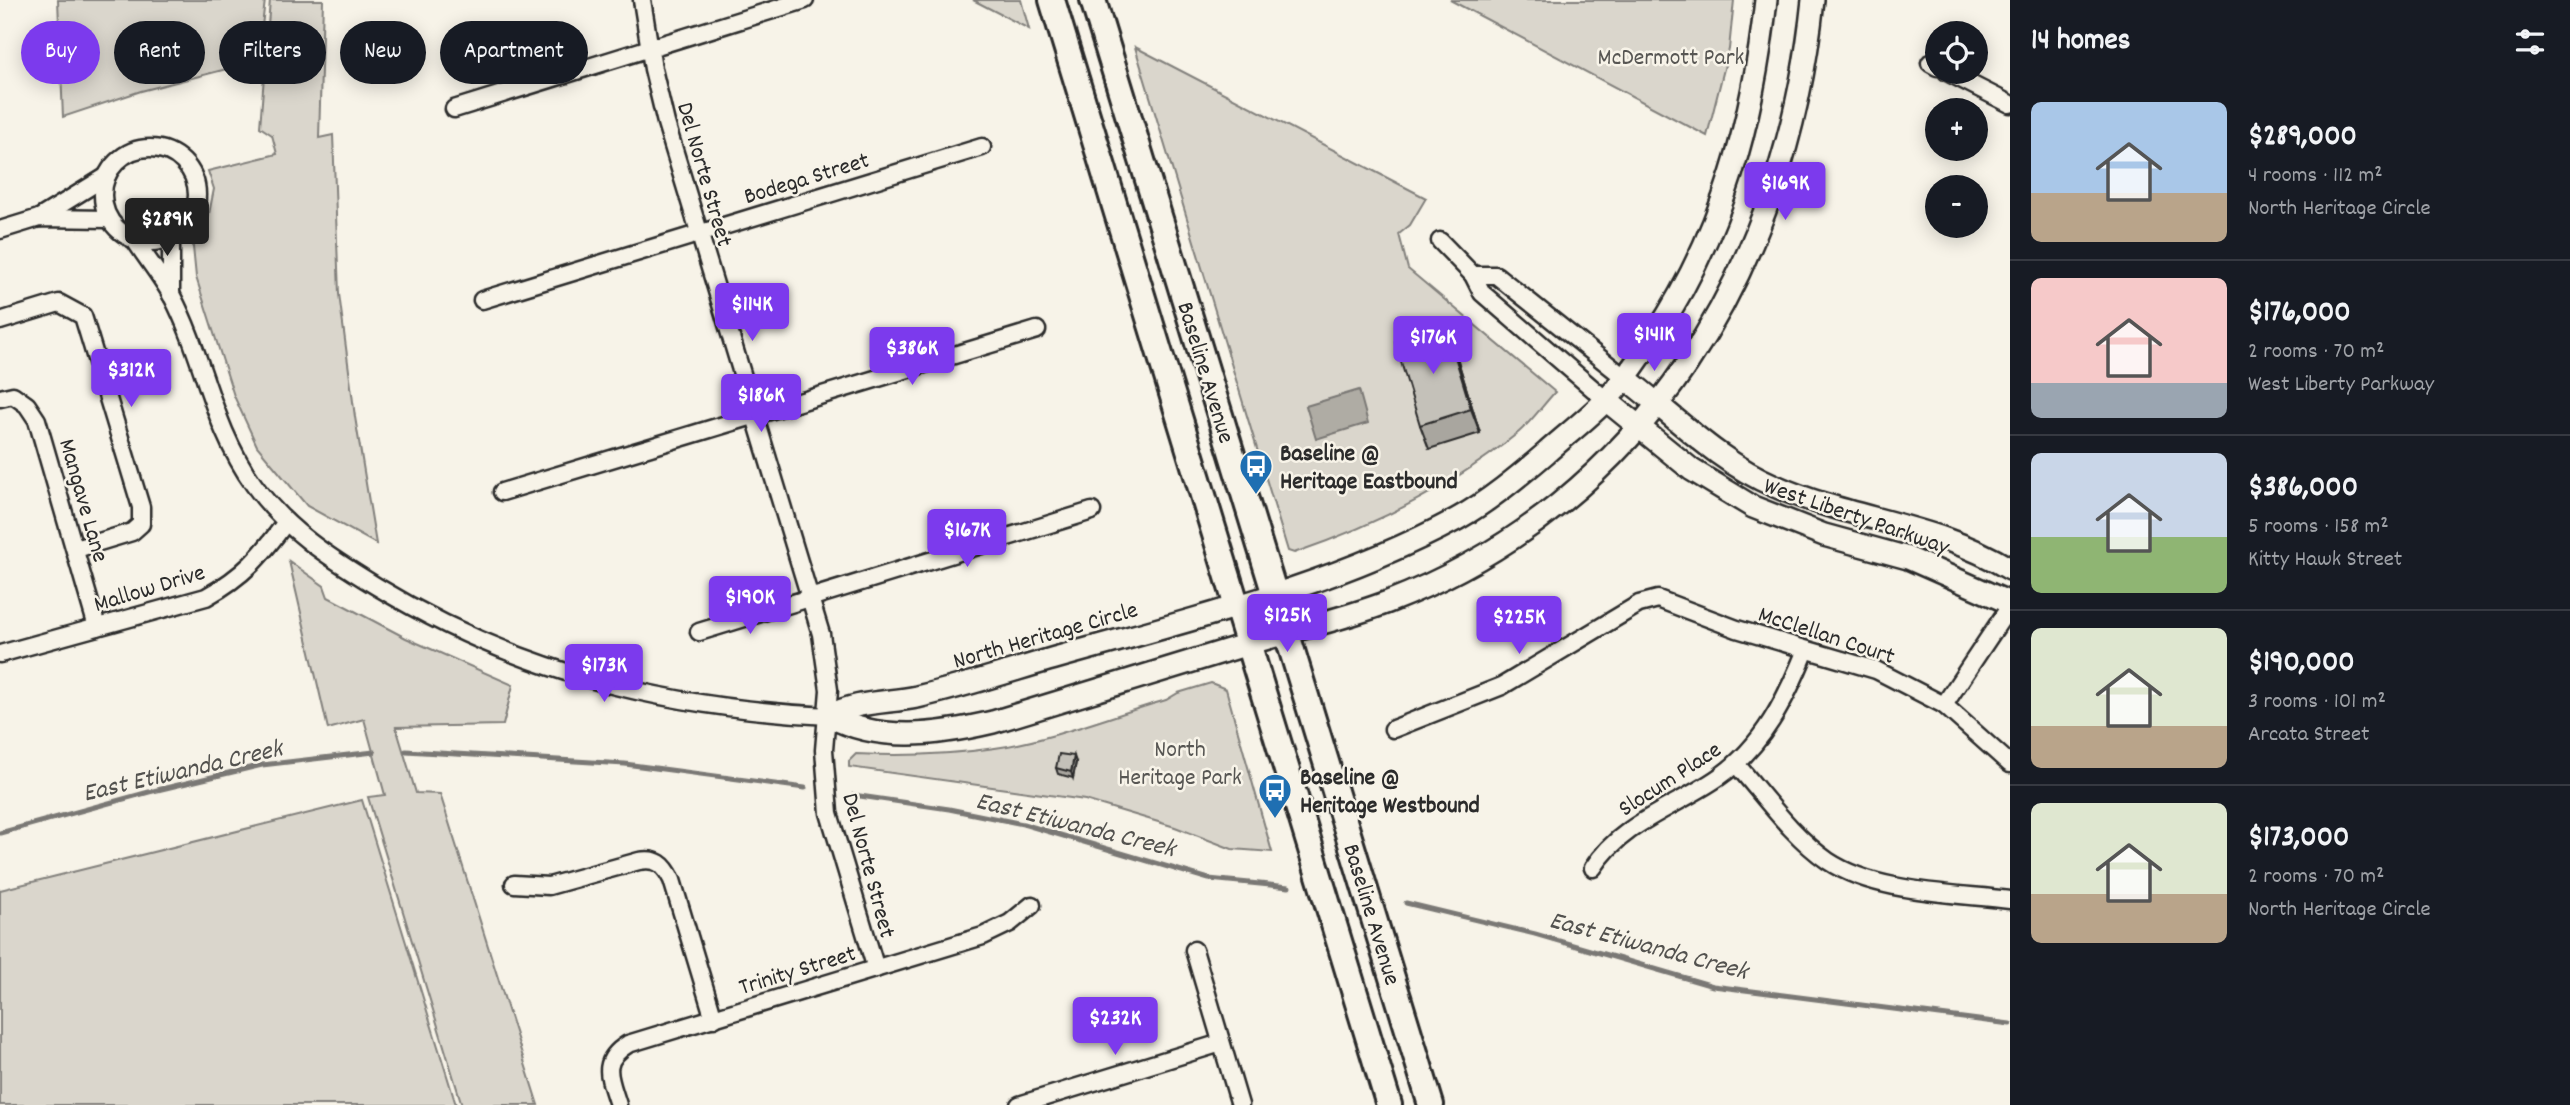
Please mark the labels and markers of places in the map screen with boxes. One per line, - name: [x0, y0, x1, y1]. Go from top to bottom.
- pin: $169K: [1736, 162, 1834, 222]
- pin: $289K: [118, 198, 216, 258]
- pin: $114K: [703, 284, 801, 343]
- pin: $141K: [1605, 314, 1703, 373]
- pin: $176K: [1384, 316, 1482, 376]
- pin: $386K: [863, 328, 961, 387]
- pin: $312K: [82, 350, 180, 409]
- pin: $186K: [712, 374, 810, 434]
- place label: Baseline @ Heritage Eastbound: [1280, 438, 1458, 500]
- bus stop icon: Baseline @ Heritage Eastbound: [1237, 447, 1275, 496]
- pin: $167K: [918, 510, 1016, 569]
- pin: $190K: [701, 576, 799, 636]
- pin: $125K: [1238, 594, 1336, 654]
- pin: $225K: [1470, 596, 1568, 656]
- pin: $173K: [555, 644, 653, 704]
- place label: Baseline @ Heritage Westbound: [1300, 762, 1480, 824]
- bus stop icon: Baseline @ Heritage Westbound: [1256, 771, 1294, 820]
- pin: $232K: [1066, 998, 1164, 1057]

